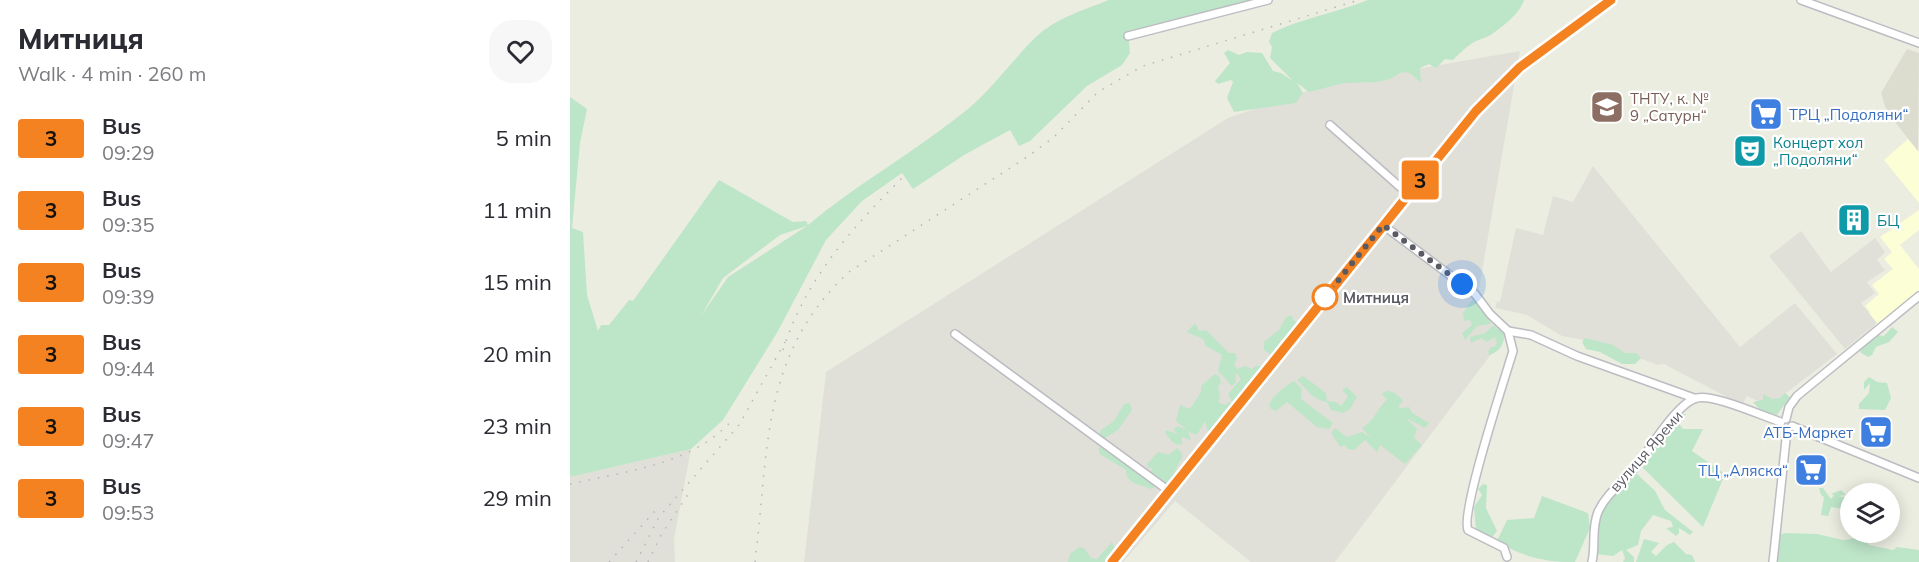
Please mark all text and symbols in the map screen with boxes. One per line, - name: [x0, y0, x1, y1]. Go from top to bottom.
- button: heart: [489, 20, 552, 83]
- text: Митниця: [18, 21, 144, 56]
- text: Walk · 4 min · 260 m: [18, 61, 206, 86]
- school or university icon: ТНТУ, к. № 9 „Сатурн“: [1589, 89, 1625, 125]
- place label: ТНТУ, к. № 9 „Сатурн“: [1630, 89, 1709, 125]
- supermarket icon: ТРЦ „Подоляни“: [1748, 96, 1784, 132]
- place label: ТРЦ „Подоляни“: [1789, 105, 1909, 124]
- text: Bus: [102, 112, 141, 140]
- text: 5 min: [496, 124, 552, 152]
- text: 3: [45, 125, 57, 151]
- theatre icon: Концерт хол „Подоляни“: [1732, 133, 1768, 169]
- place label: Концерт хол „Подоляни“: [1773, 133, 1863, 169]
- text: 09:29: [102, 140, 155, 165]
- line badge: 3: [1400, 160, 1440, 200]
- text: 3: [1414, 167, 1426, 193]
- text: Bus: [102, 184, 141, 212]
- text: 11 min: [482, 196, 552, 224]
- text: 3: [45, 197, 57, 223]
- building icon: БЦ: [1836, 202, 1872, 238]
- place label: БЦ: [1877, 211, 1899, 230]
- text: 09:35: [102, 212, 155, 237]
- text: Bus: [102, 256, 141, 284]
- text: 15 min: [482, 268, 552, 296]
- text: 3: [45, 269, 57, 295]
- your location: [1447, 269, 1477, 299]
- text: 09:39: [102, 284, 155, 309]
- marker: Митниця: [1312, 284, 1338, 310]
- place label: Митниця: [1343, 288, 1409, 307]
- text: Bus: [102, 328, 141, 356]
- text: 20 min: [482, 340, 552, 368]
- text: 3: [45, 341, 57, 367]
- text: 09:44: [102, 356, 155, 381]
- text: Bus: [102, 400, 141, 428]
- street label: вулиця Яреми: [1605, 406, 1687, 496]
- text: 23 min: [482, 412, 552, 440]
- text: 3: [45, 413, 57, 439]
- supermarket icon: АТБ-Маркет: [1858, 414, 1894, 450]
- place label: АТБ-Маркет: [1763, 423, 1853, 442]
- text: 09:47: [102, 428, 155, 453]
- supermarket icon: ТЦ „Аляска“: [1793, 452, 1829, 488]
- place label: ТЦ „Аляска“: [1698, 461, 1788, 480]
- text: Bus: [102, 472, 141, 500]
- map controls: [1840, 483, 1900, 543]
- button: layers: [1840, 483, 1900, 543]
- text: 29 min: [482, 484, 552, 512]
- text: 3: [45, 485, 57, 511]
- text: 09:53: [102, 500, 155, 525]

